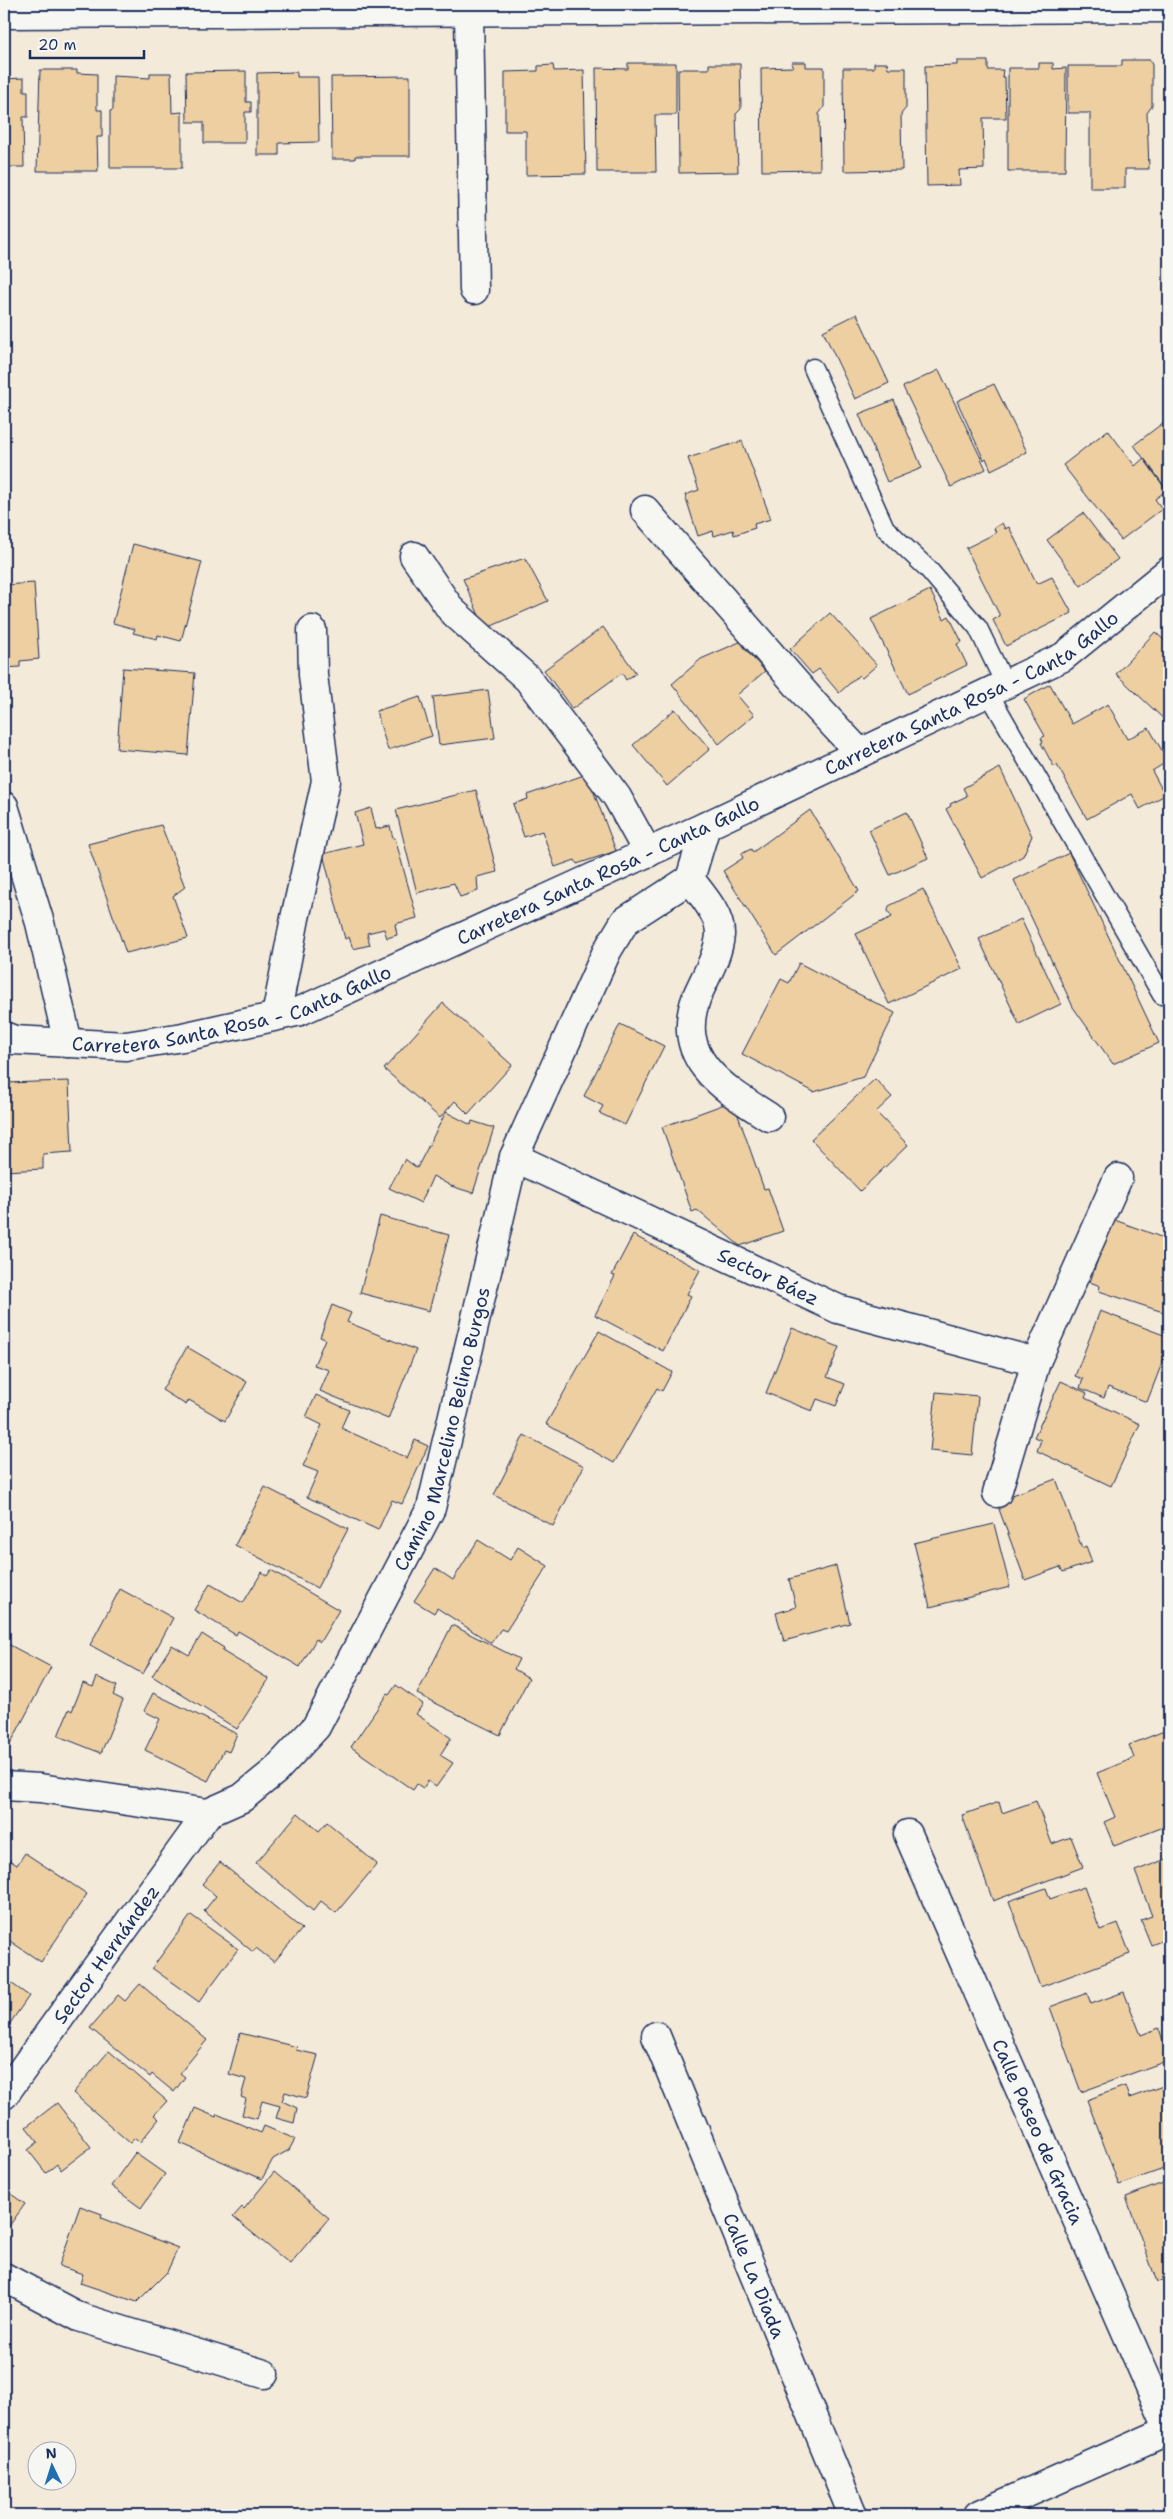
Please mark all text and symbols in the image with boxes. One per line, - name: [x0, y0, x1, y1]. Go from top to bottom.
- scale bar: [30, 28, 144, 60]
- text: 20 m: [38, 35, 77, 55]
- street label: Carretera Santa Rosa - Canta Gallo: [820, 605, 1124, 781]
- street label: Carretera Santa Rosa - Canta Gallo: [453, 791, 764, 951]
- street label: Carretera Santa Rosa - Canta Gallo: [71, 959, 395, 1059]
- street label: Sector Báez: [713, 1242, 823, 1311]
- street label: Camino Marcelino Belino Burgos: [388, 1284, 496, 1575]
- street label: Sector Hernández: [48, 1880, 165, 2029]
- street label: Calle Paseo de Gracia: [986, 2035, 1090, 2229]
- street label: Calle La Diada: [717, 2209, 791, 2342]
- north arrow: [28, 2442, 78, 2492]
- text: N: [45, 2444, 57, 2462]

